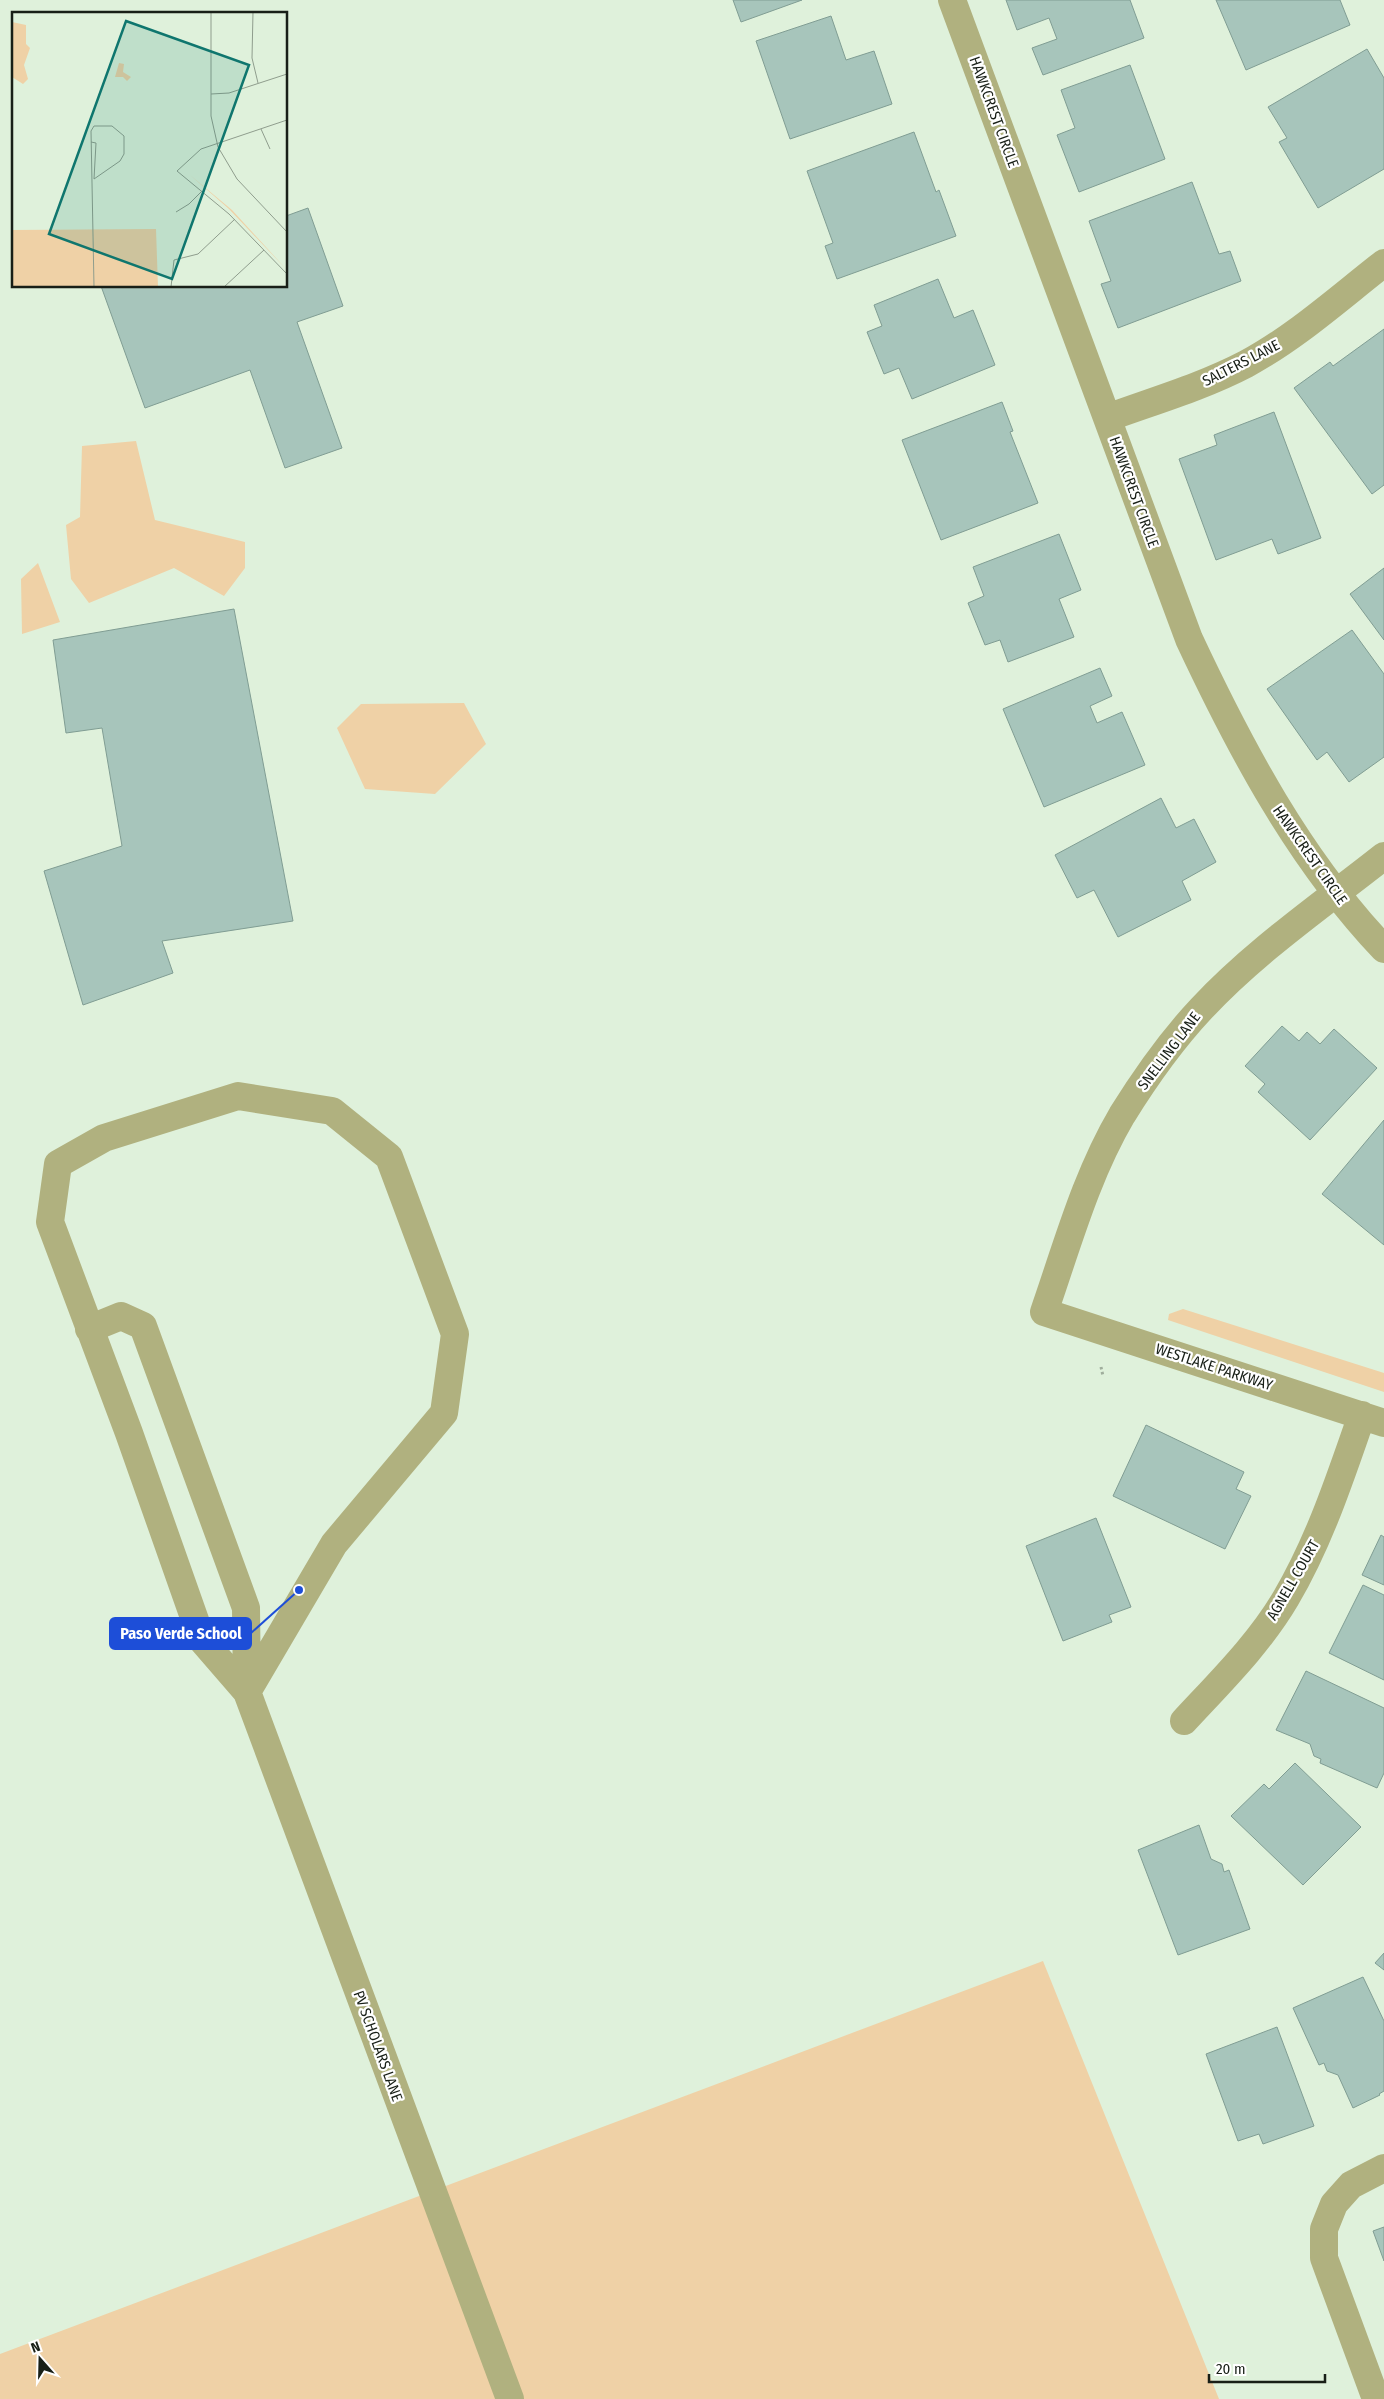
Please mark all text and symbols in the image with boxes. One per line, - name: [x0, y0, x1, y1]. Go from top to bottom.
- inset map: [12, 12, 288, 288]
- street label: HAWKCREST CIRCLE: [966, 54, 1022, 170]
- street label: SALTERS LANE: [1199, 336, 1283, 390]
- street label: HAWKCREST CIRCLE: [1106, 434, 1162, 550]
- street label: HAWKCREST CIRCLE: [1269, 802, 1351, 908]
- street label: SNELLING LANE: [1134, 1009, 1204, 1093]
- street label: WESTLAKE PARKWAY: [1153, 1340, 1275, 1395]
- street label: AGNELL COURT: [1263, 1537, 1323, 1623]
- callout: Paso Verde School: [110, 1618, 251, 1649]
- text: Paso Verde School: [120, 1624, 242, 1643]
- street label: PV SCHOLARS LANE: [350, 1988, 406, 2104]
- north arrow: [15, 2334, 65, 2384]
- text: N: [29, 2338, 43, 2357]
- scale bar: [1209, 2352, 1325, 2384]
- text: 20 m: [1216, 2360, 1246, 2378]

